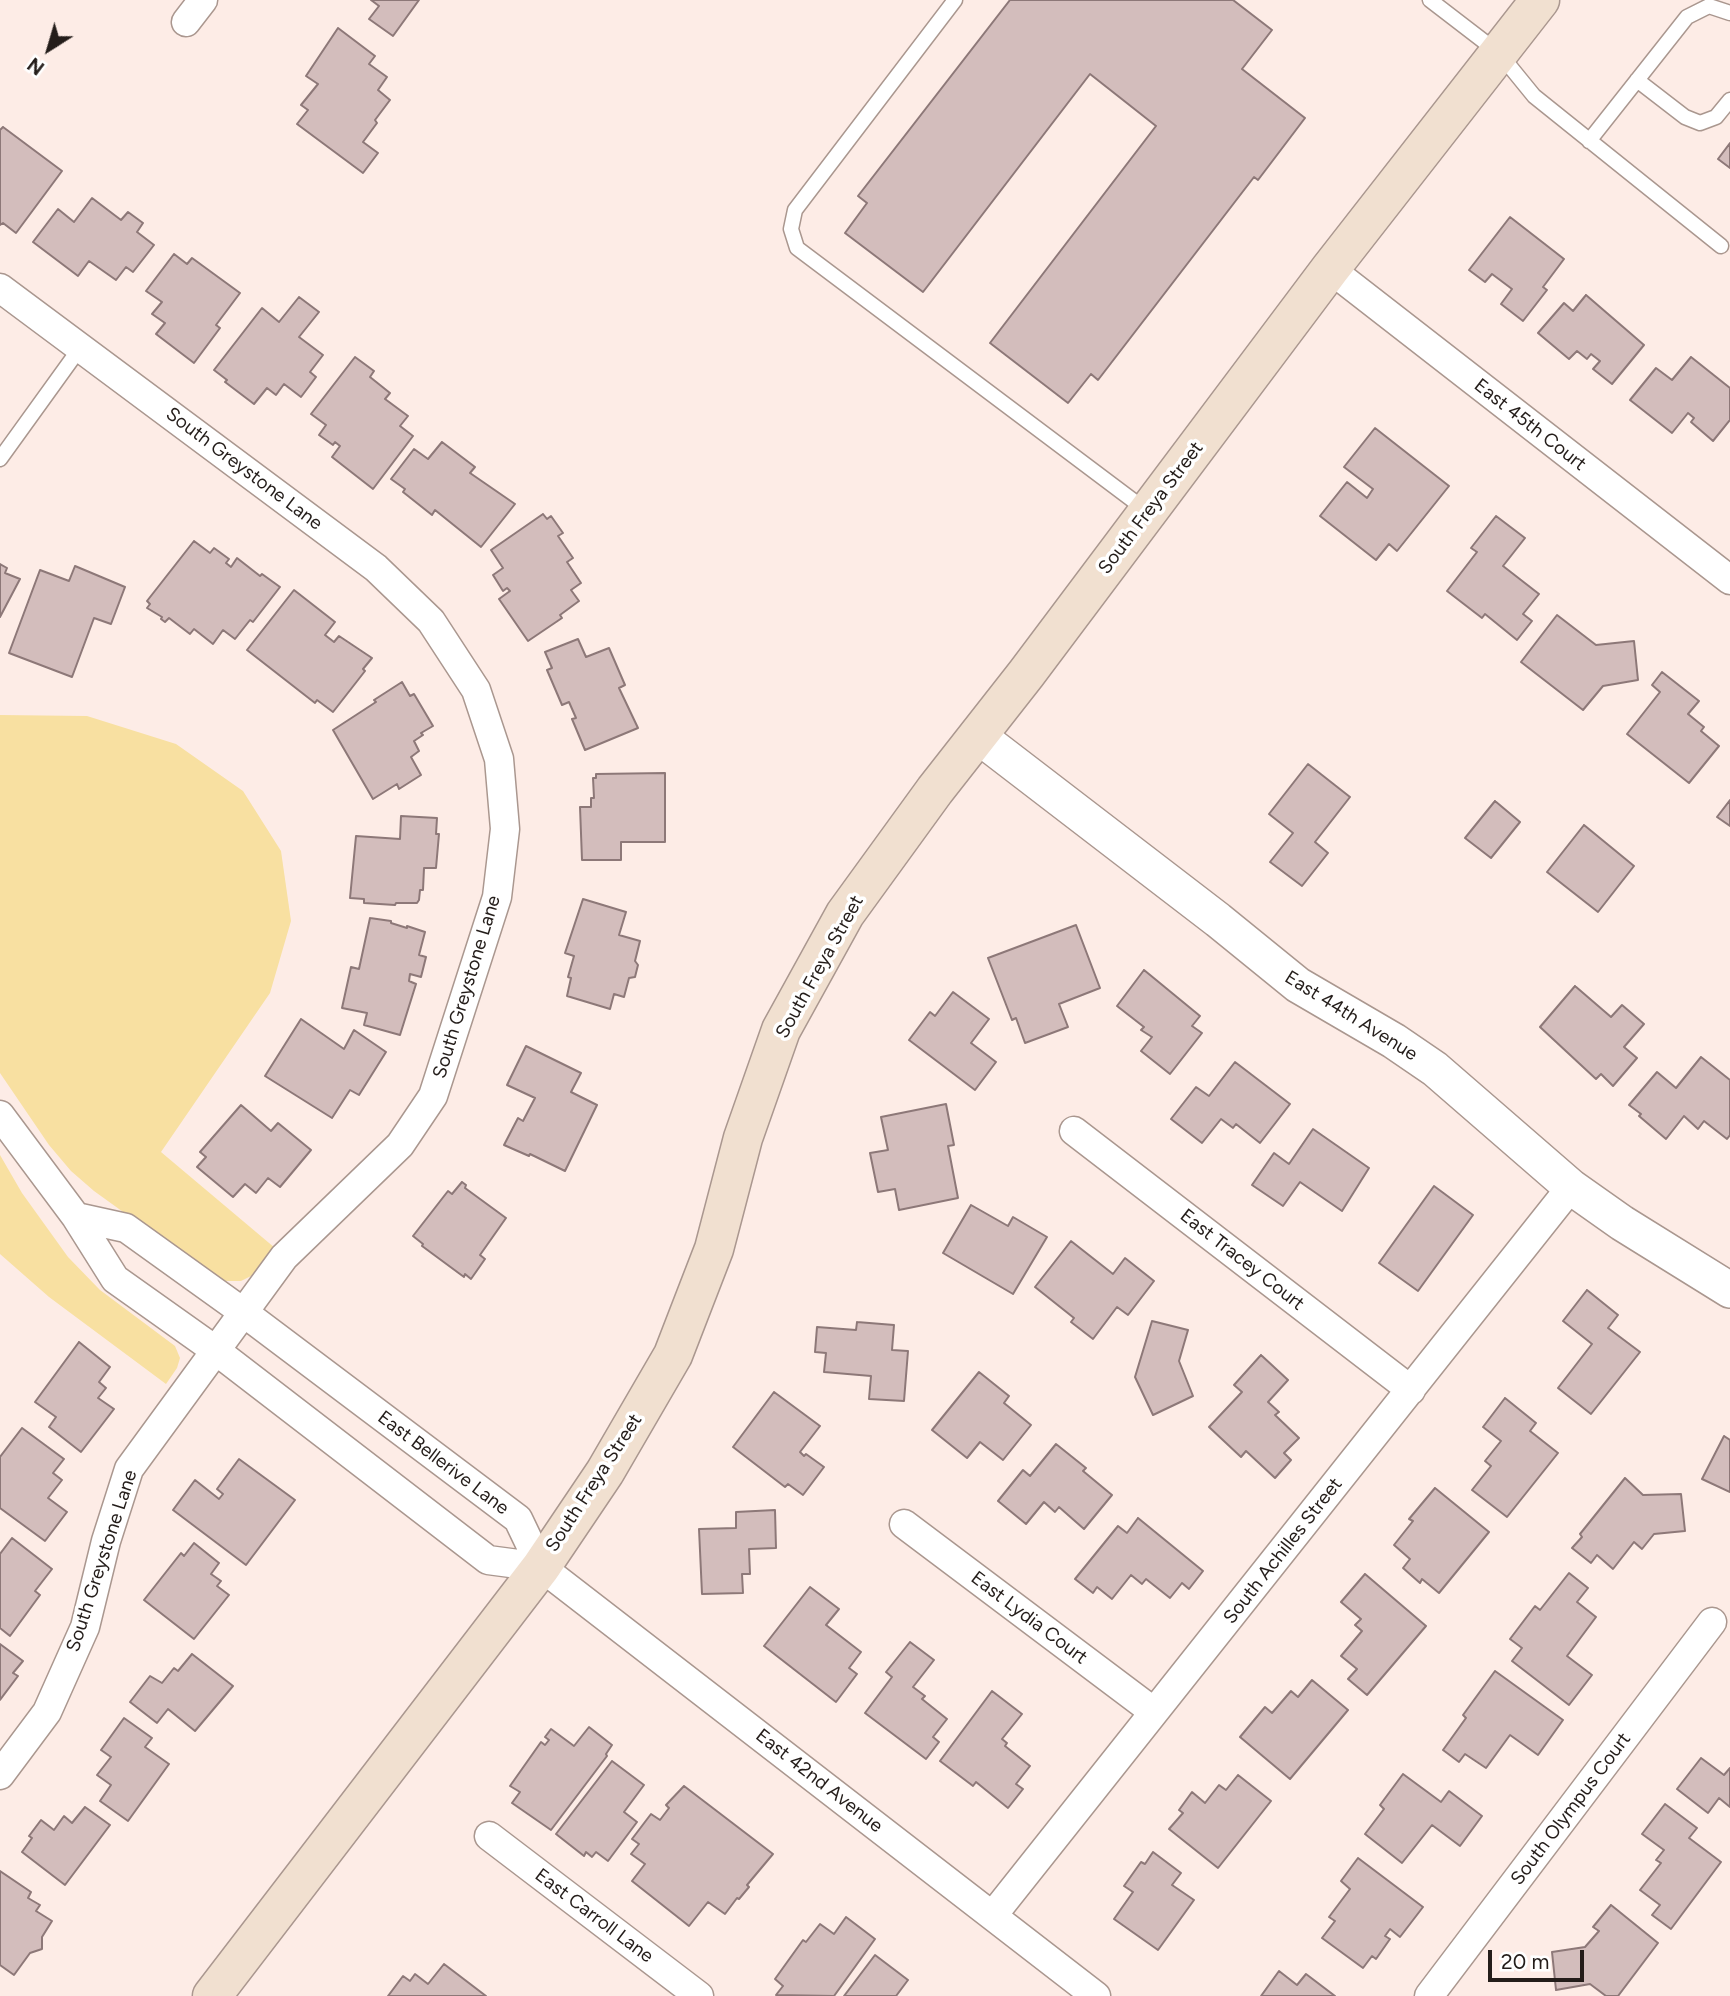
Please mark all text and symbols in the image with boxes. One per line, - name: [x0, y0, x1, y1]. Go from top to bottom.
- north arrow: [14, 14, 84, 84]
- text: N: [23, 53, 49, 80]
- street label: East 45th Court: [1469, 374, 1591, 476]
- street label: South Greystone Lane: [161, 403, 327, 535]
- street label: South Freya Street: [1094, 437, 1208, 579]
- street label: South Freya Street: [771, 892, 869, 1042]
- street label: South Greystone Lane: [428, 893, 506, 1081]
- street label: East 44th Avenue: [1281, 966, 1421, 1066]
- street label: East Tracey Court: [1175, 1204, 1309, 1316]
- street label: East Bellerive Lane: [373, 1406, 513, 1520]
- street label: South Freya Street: [541, 1410, 647, 1556]
- street label: South Greystone Lane: [62, 1467, 142, 1655]
- street label: South Achilles Street: [1219, 1473, 1347, 1629]
- street label: East Lydia Court: [966, 1567, 1092, 1669]
- street label: East 42nd Avenue: [751, 1724, 887, 1838]
- street label: South Olympus Court: [1506, 1728, 1636, 1890]
- street label: East Carroll Lane: [530, 1864, 658, 1968]
- scale bar: [1492, 1937, 1588, 1981]
- text: 20 m: [1501, 1949, 1549, 1974]

